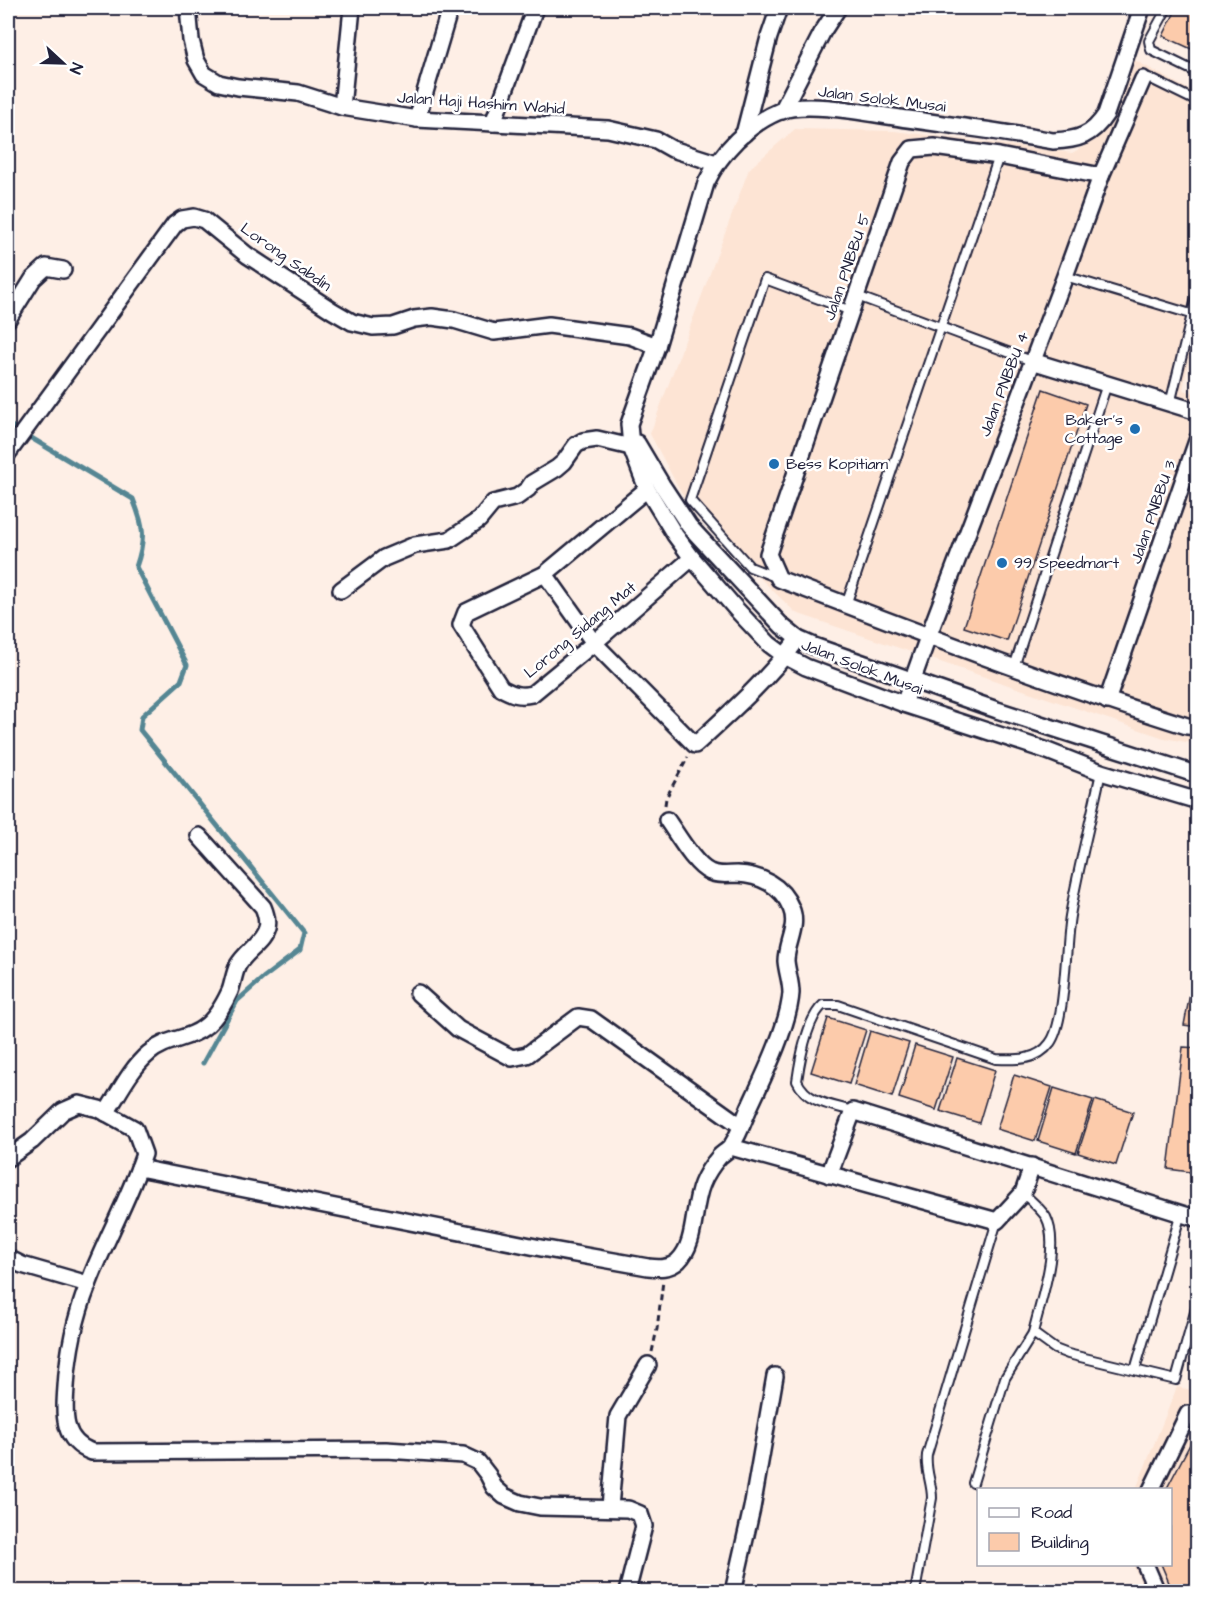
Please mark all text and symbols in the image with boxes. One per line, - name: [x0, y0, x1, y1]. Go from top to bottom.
- north arrow: [33, 33, 93, 93]
- text: N: [64, 59, 88, 77]
- street label: Jalan Solok Musai: [817, 80, 948, 118]
- street label: Jalan Haji Hashim Wahid: [396, 86, 566, 120]
- street label: Jalan PNBBU 5: [818, 210, 876, 323]
- street label: Lorong Sabdin: [235, 217, 336, 297]
- street label: Jalan PNBBU 4: [974, 328, 1034, 440]
- place label: Baker's Cottage: [1065, 409, 1123, 450]
- marker: Baker's Cottage: [1128, 422, 1142, 436]
- place label: Bess Kopitiam: [786, 453, 889, 475]
- marker: Bess Kopitiam: [767, 457, 781, 471]
- street label: Jalan PNBBU 3: [1125, 457, 1181, 567]
- place label: 99 Speedmart: [1014, 552, 1120, 574]
- marker: 99 Speedmart: [995, 556, 1009, 570]
- street label: Lorong Sidang Mat: [519, 576, 642, 684]
- street label: Jalan Solok Musai: [798, 634, 927, 701]
- legend: [977, 1488, 1172, 1566]
- text: Road: [1031, 1500, 1072, 1525]
- text: Building: [1031, 1530, 1089, 1556]

